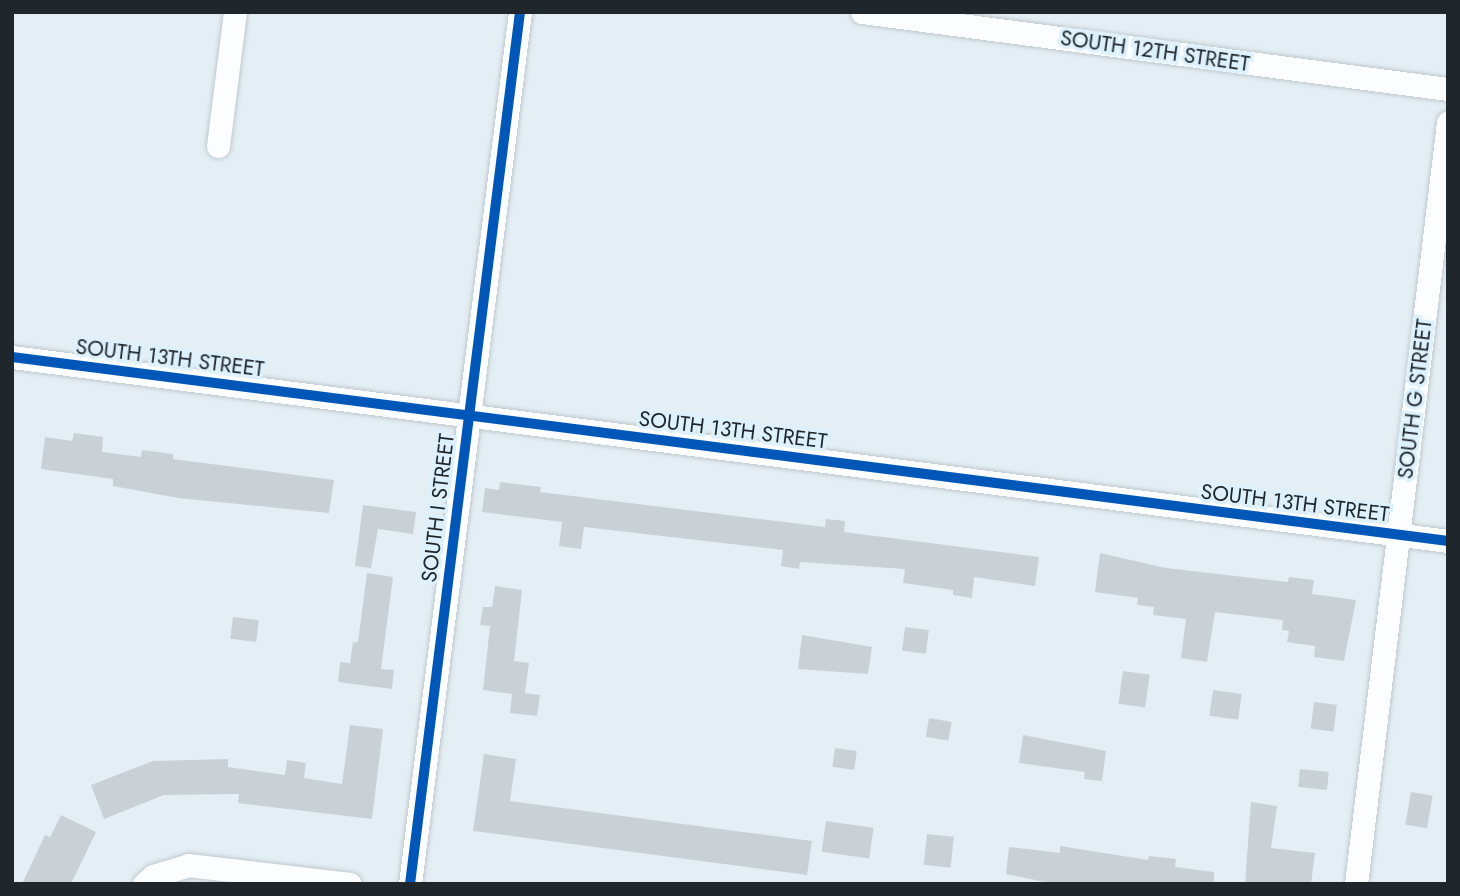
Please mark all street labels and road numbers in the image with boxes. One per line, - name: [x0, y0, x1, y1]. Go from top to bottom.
- street label: SOUTH 12TH STREET: [1059, 25, 1251, 77]
- street label: SOUTH G STREET: [1393, 318, 1437, 480]
- street label: SOUTH 13TH STREET: [74, 334, 266, 382]
- street label: SOUTH 13TH STREET: [637, 406, 829, 454]
- street label: SOUTH I STREET: [416, 432, 460, 584]
- street label: SOUTH 13TH STREET: [1199, 479, 1391, 527]

